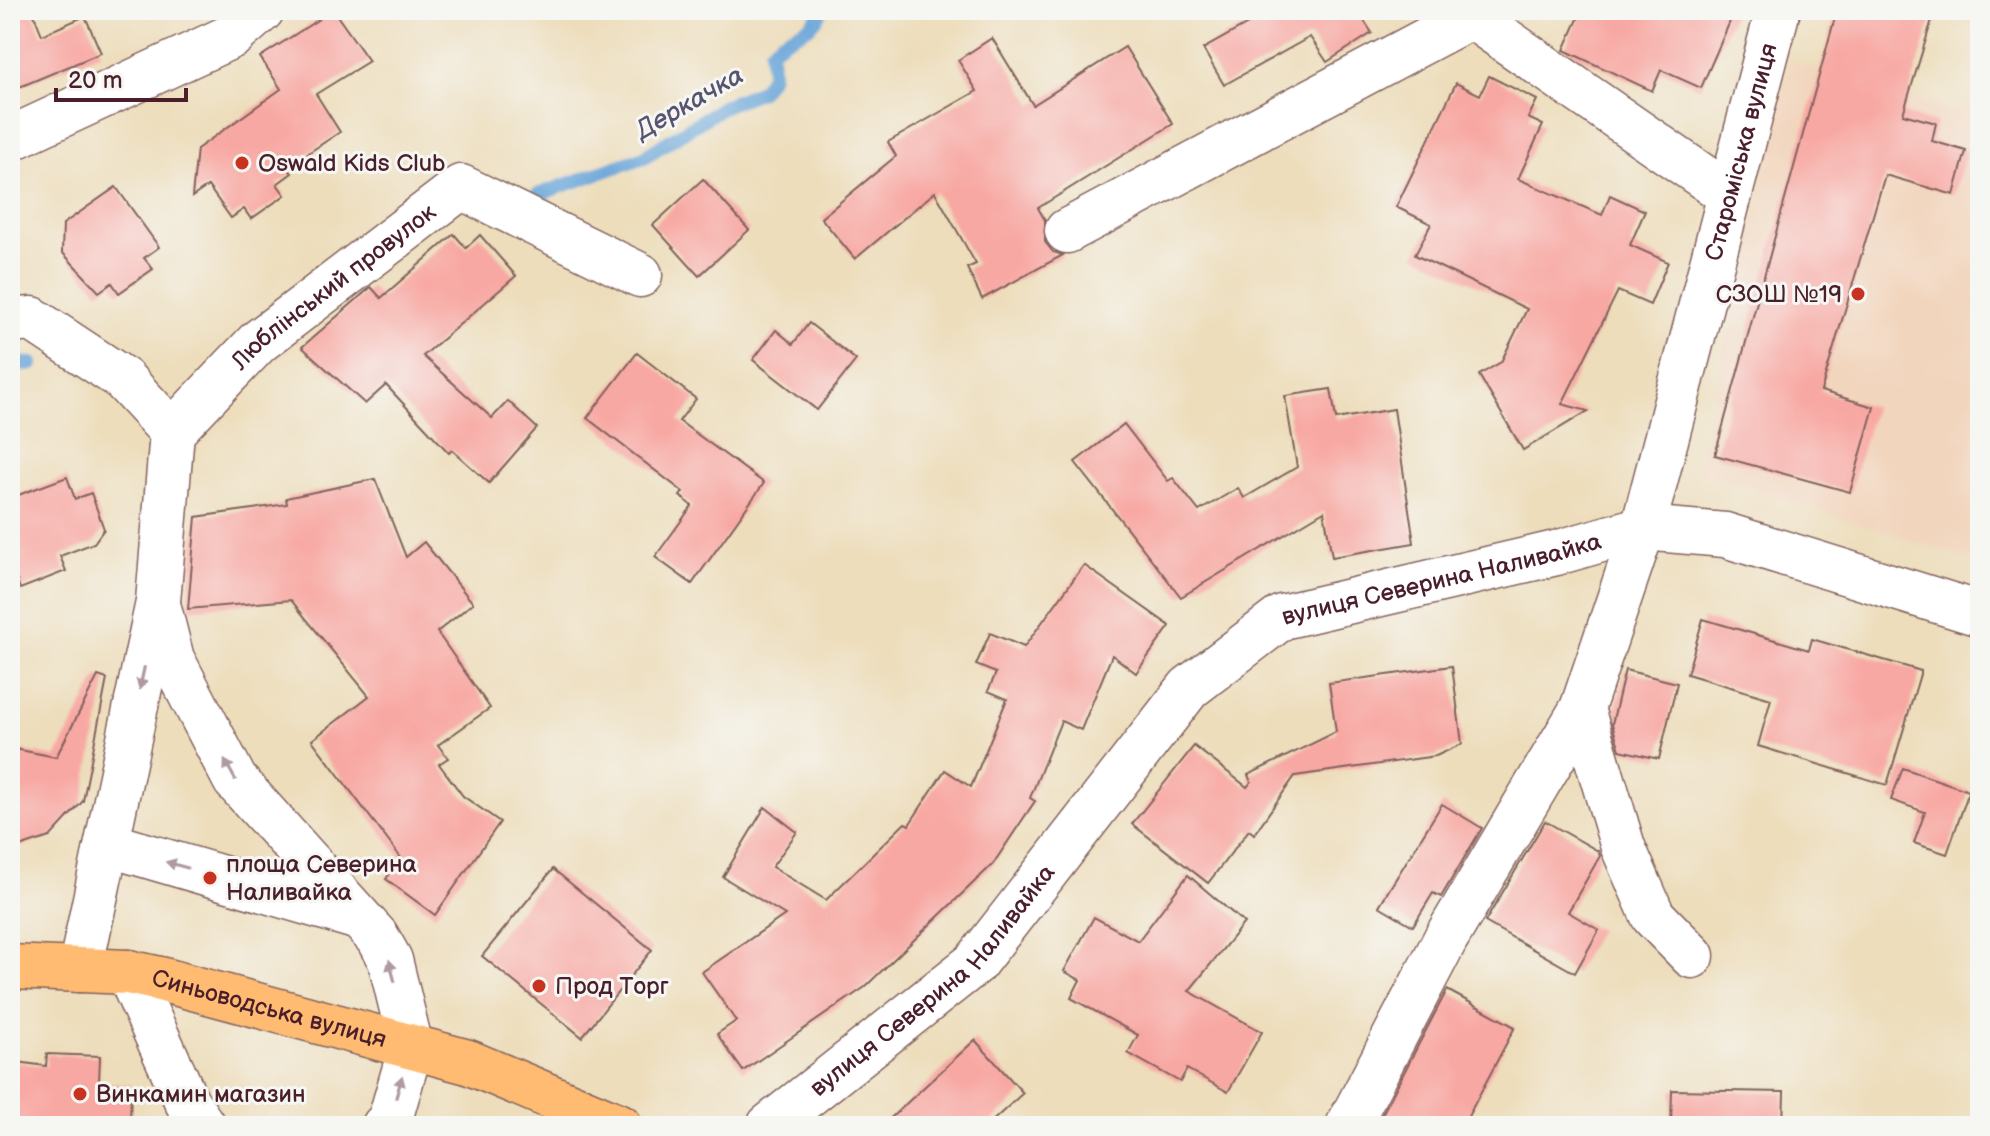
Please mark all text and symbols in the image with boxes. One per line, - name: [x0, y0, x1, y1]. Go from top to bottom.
- street label: Староміська вулиця: [1699, 40, 1784, 264]
- scale bar: [56, 52, 186, 102]
- water label: Деркачка: [629, 60, 749, 148]
- text: 20 m: [68, 66, 123, 95]
- place label: Oswald Kids Club: [258, 149, 446, 178]
- marker: Oswald Kids Club: [233, 154, 251, 172]
- street label: Люблінський провулок: [225, 197, 442, 377]
- place label: СЗОШ №19: [1716, 280, 1842, 309]
- marker: СЗОШ №19: [1849, 285, 1867, 303]
- street label: вулиця Северина Наливайка: [1279, 527, 1605, 632]
- one-way arrow: [135, 666, 148, 691]
- one-way arrow: [223, 759, 237, 782]
- place label: площа Северина Наливайка: [226, 850, 417, 907]
- one-way arrow: [164, 858, 188, 871]
- street label: вулиця Северина Наливайка: [804, 859, 1061, 1103]
- marker: площа Северина Наливайка: [201, 869, 219, 887]
- one-way arrow: [385, 959, 398, 983]
- street label: Синьоводська вулиця: [149, 963, 390, 1054]
- place label: Прод Торг: [555, 972, 669, 1001]
- marker: Прод Торг: [530, 977, 548, 995]
- one-way arrow: [393, 1075, 406, 1099]
- place label: Винкамин магазин: [96, 1080, 306, 1109]
- marker: Винкамин магазин: [71, 1085, 89, 1103]

